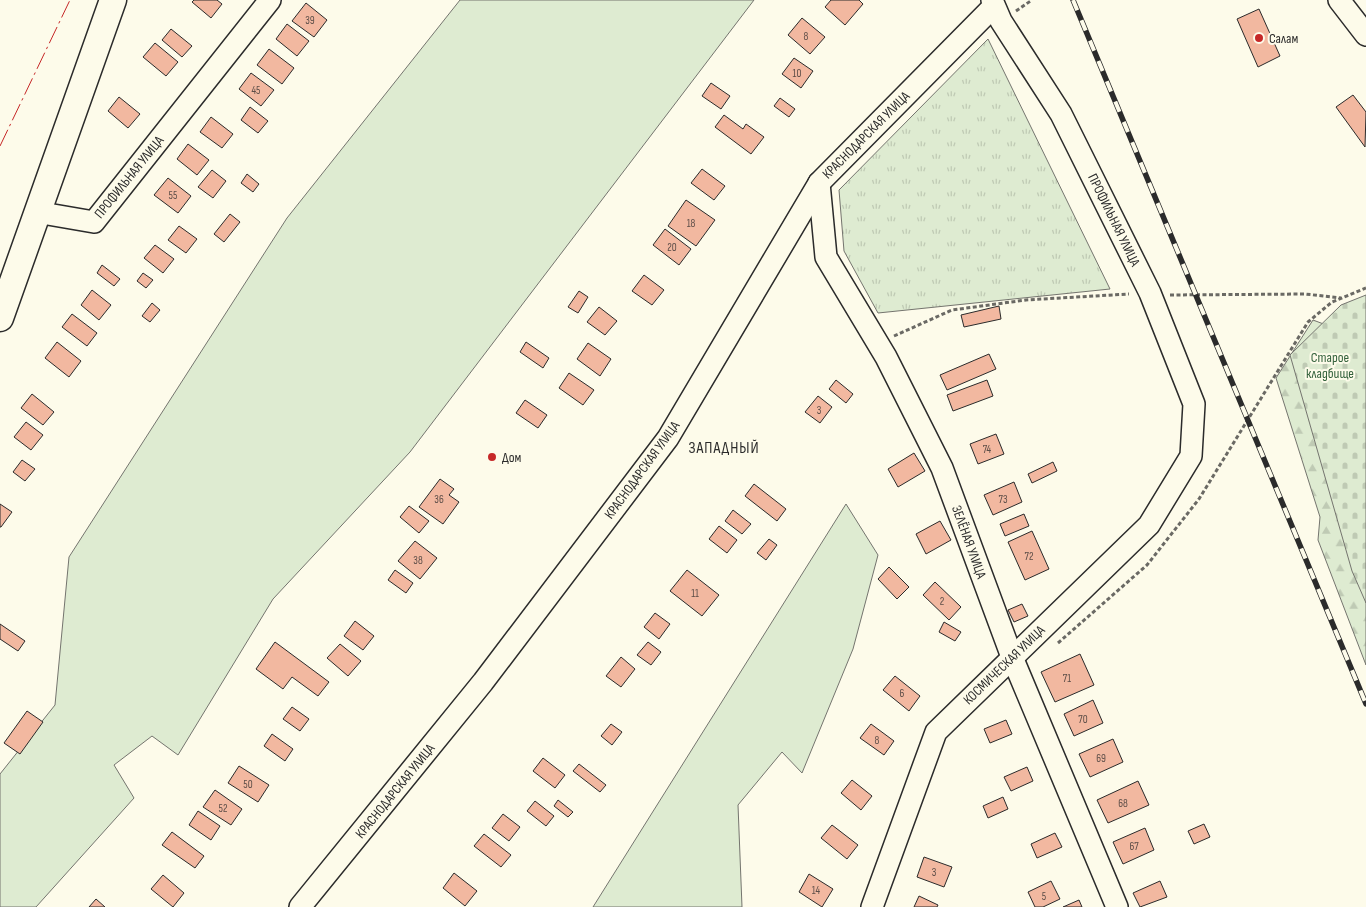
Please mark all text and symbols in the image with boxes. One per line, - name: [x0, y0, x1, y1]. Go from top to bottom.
- house number: 39: [305, 14, 315, 27]
- house number: 8: [804, 30, 809, 43]
- place label: Салам: [1269, 30, 1298, 47]
- marker: Салам: [1253, 32, 1265, 44]
- house number: 10: [793, 67, 801, 80]
- house number: 45: [251, 84, 261, 97]
- street label: КРАСНОДАРСКАЯ УЛИЦА: [819, 87, 914, 182]
- street label: ПРОФИЛЬНАЯ УЛИЦА: [91, 132, 168, 222]
- street label: ПРОФИЛЬНАЯ УЛИЦА: [1084, 171, 1144, 270]
- house number: 55: [169, 189, 177, 202]
- house number: 18: [687, 217, 696, 230]
- house number: 20: [667, 241, 677, 254]
- park label: Старое кладбище: [1306, 349, 1354, 382]
- house number: 3: [817, 404, 822, 417]
- street label: КРАСНОДАРСКАЯ УЛИЦА: [601, 417, 684, 522]
- district label: ЗАПАДНЫЙ: [688, 439, 760, 458]
- house number: 74: [983, 443, 992, 456]
- place label: Дом: [502, 449, 522, 466]
- marker: Дом: [486, 451, 498, 463]
- house number: 36: [434, 493, 444, 506]
- house number: 73: [998, 493, 1008, 506]
- street label: ЗЕЛЁНАЯ УЛИЦА: [948, 503, 990, 582]
- house number: 72: [1025, 550, 1034, 563]
- house number: 38: [413, 554, 423, 567]
- house number: 11: [691, 587, 699, 600]
- house number: 2: [940, 595, 945, 608]
- street label: КОСМИЧЕСКАЯ УЛИЦА: [960, 621, 1049, 708]
- house number: 71: [1063, 672, 1071, 685]
- house number: 6: [900, 687, 905, 700]
- house number: 70: [1078, 713, 1088, 726]
- house number: 8: [875, 734, 880, 747]
- street label: КРАСНОДАРСКАЯ УЛИЦА: [352, 740, 439, 842]
- house number: 69: [1096, 752, 1106, 765]
- house number: 50: [243, 778, 253, 791]
- house number: 68: [1118, 797, 1128, 810]
- house number: 52: [219, 802, 228, 815]
- house number: 67: [1129, 840, 1139, 853]
- house number: 3: [932, 866, 937, 879]
- house number: 14: [812, 884, 821, 897]
- house number: 5: [1042, 890, 1046, 903]

